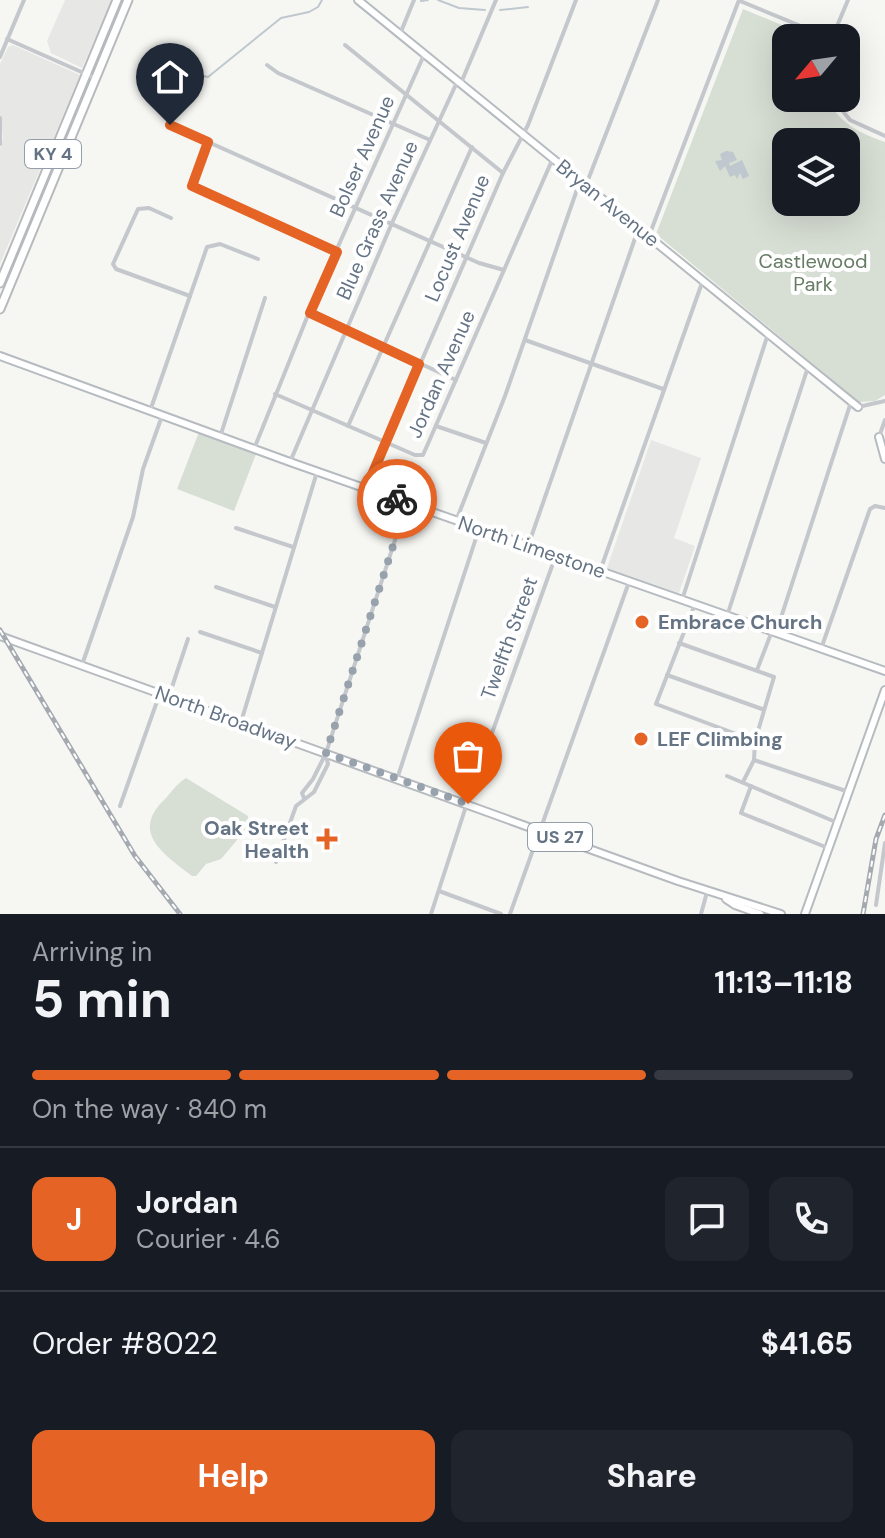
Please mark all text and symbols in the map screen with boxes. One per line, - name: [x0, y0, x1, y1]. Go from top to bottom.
- north arrow: [772, 24, 860, 112]
- map controls: [772, 24, 860, 216]
- pin: [136, 43, 204, 125]
- icon: home: [148, 55, 192, 99]
- street label: Bolser Avenue: [324, 91, 400, 221]
- button: layers: [772, 128, 860, 216]
- street label: Blue Grass Avenue: [330, 136, 424, 304]
- road number: KY 4: [25, 140, 81, 168]
- street label: Bryan Avenue: [551, 153, 665, 253]
- street label: Locust Avenue: [419, 171, 495, 305]
- park label: Castlewood Park: [758, 248, 868, 297]
- street label: Jordan Avenue: [401, 306, 481, 442]
- courier: [357, 459, 437, 539]
- icon: bike: [375, 477, 419, 521]
- street label: North Limestone: [455, 510, 609, 584]
- street label: Twelfth Street: [475, 573, 543, 703]
- place label: Embrace Church: [658, 609, 822, 635]
- marker: Embrace Church: [633, 613, 651, 631]
- street label: North Broadway: [152, 679, 300, 755]
- pin: [434, 722, 502, 804]
- place label: LEF Climbing: [657, 726, 783, 752]
- marker: LEF Climbing: [632, 730, 650, 748]
- icon: bag: [446, 734, 490, 778]
- place label: Oak Street Health: [204, 815, 309, 864]
- road number: US 27: [528, 823, 592, 851]
- marker: Oak Street Health: [316, 828, 338, 850]
- text: Arriving in: [32, 935, 152, 969]
- text: 11:13–11:18: [714, 963, 853, 1002]
- text: 5 min: [32, 965, 172, 1033]
- text: On the way · 840 m: [32, 1092, 267, 1126]
- button: chat: [665, 1177, 749, 1261]
- button: phone: [769, 1177, 853, 1261]
- text: Jordan: [136, 1183, 238, 1222]
- text: J: [66, 1200, 82, 1239]
- text: Courier · 4.6: [136, 1222, 281, 1256]
- text: Order #8022: [32, 1324, 218, 1363]
- text: $41.65: [761, 1324, 853, 1363]
- button: Help: [32, 1430, 435, 1522]
- button: Share: [451, 1430, 853, 1522]

